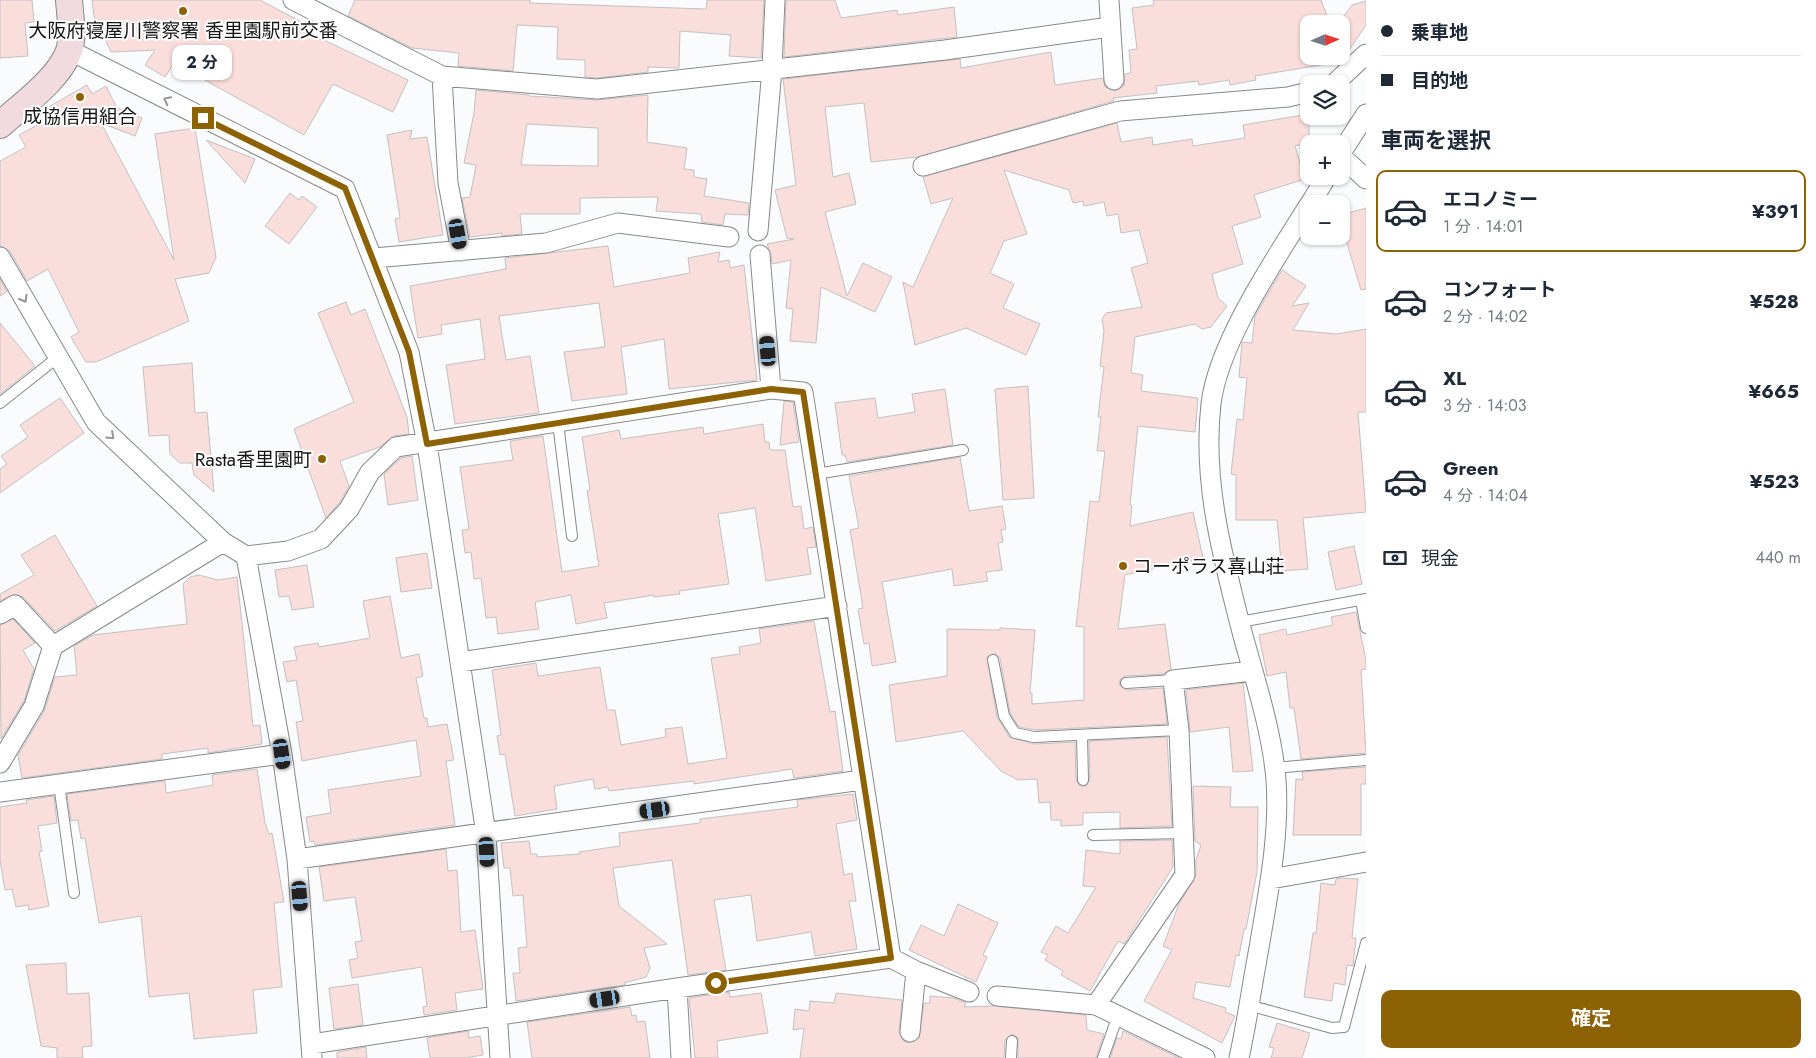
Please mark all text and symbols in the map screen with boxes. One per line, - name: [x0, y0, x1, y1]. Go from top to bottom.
- marker: 大阪府寝屋川警察署 香里園駅前交番: [177, 5, 189, 17]
- north arrow: [1300, 15, 1350, 65]
- map controls: [1300, 15, 1350, 245]
- place label: 大阪府寝屋川警察署 香里園駅前交番: [28, 17, 338, 44]
- text: 乗車地: [1411, 19, 1468, 46]
- callout: 2 分: [173, 46, 233, 80]
- text: 2 分: [186, 51, 218, 74]
- text: 目的地: [1411, 67, 1468, 94]
- button: layers: [1300, 75, 1350, 125]
- marker: 成協信用組合: [74, 91, 86, 103]
- one-way arrow: [163, 96, 172, 106]
- place label: 成協信用組合: [23, 103, 137, 130]
- route end: [192, 107, 214, 129]
- text: 車両を選択: [1381, 124, 1491, 156]
- button: +: [1300, 135, 1350, 185]
- text: エコノミー: [1443, 186, 1538, 213]
- icon: car: [1383, 189, 1428, 234]
- button: −: [1300, 195, 1350, 245]
- text: ¥391: [1752, 198, 1799, 225]
- text: 1 分 · 14:01: [1443, 215, 1524, 238]
- car: [448, 218, 467, 250]
- text: コンフォート: [1443, 276, 1556, 303]
- icon: car: [1383, 279, 1428, 324]
- text: ¥528: [1750, 288, 1799, 315]
- one-way arrow: [18, 293, 28, 302]
- text: 2 分 · 14:02: [1443, 305, 1527, 328]
- car: [759, 335, 776, 367]
- text: XL: [1443, 365, 1466, 392]
- icon: car: [1383, 369, 1428, 414]
- text: ¥665: [1749, 378, 1799, 405]
- text: 3 分 · 14:03: [1443, 394, 1527, 417]
- one-way arrow: [105, 430, 114, 439]
- place label: Rasta香里園町: [195, 446, 312, 473]
- marker: Rasta香里園町: [316, 453, 328, 465]
- text: Green: [1443, 455, 1499, 482]
- icon: car: [1383, 459, 1428, 504]
- text: ¥523: [1750, 468, 1799, 495]
- text: 4 分 · 14:04: [1443, 484, 1528, 507]
- icon: cash: [1381, 544, 1409, 572]
- text: 現金: [1421, 545, 1459, 572]
- text: 440 m: [1755, 546, 1801, 569]
- place label: コーポラス喜山荘: [1133, 553, 1285, 580]
- marker: コーポラス喜山荘: [1117, 560, 1129, 572]
- car: [272, 738, 291, 770]
- car: [639, 800, 670, 820]
- car: [478, 837, 495, 867]
- car: [291, 880, 308, 912]
- route start: [705, 972, 727, 994]
- car: [589, 989, 620, 1009]
- button: 確定: [1381, 990, 1801, 1048]

